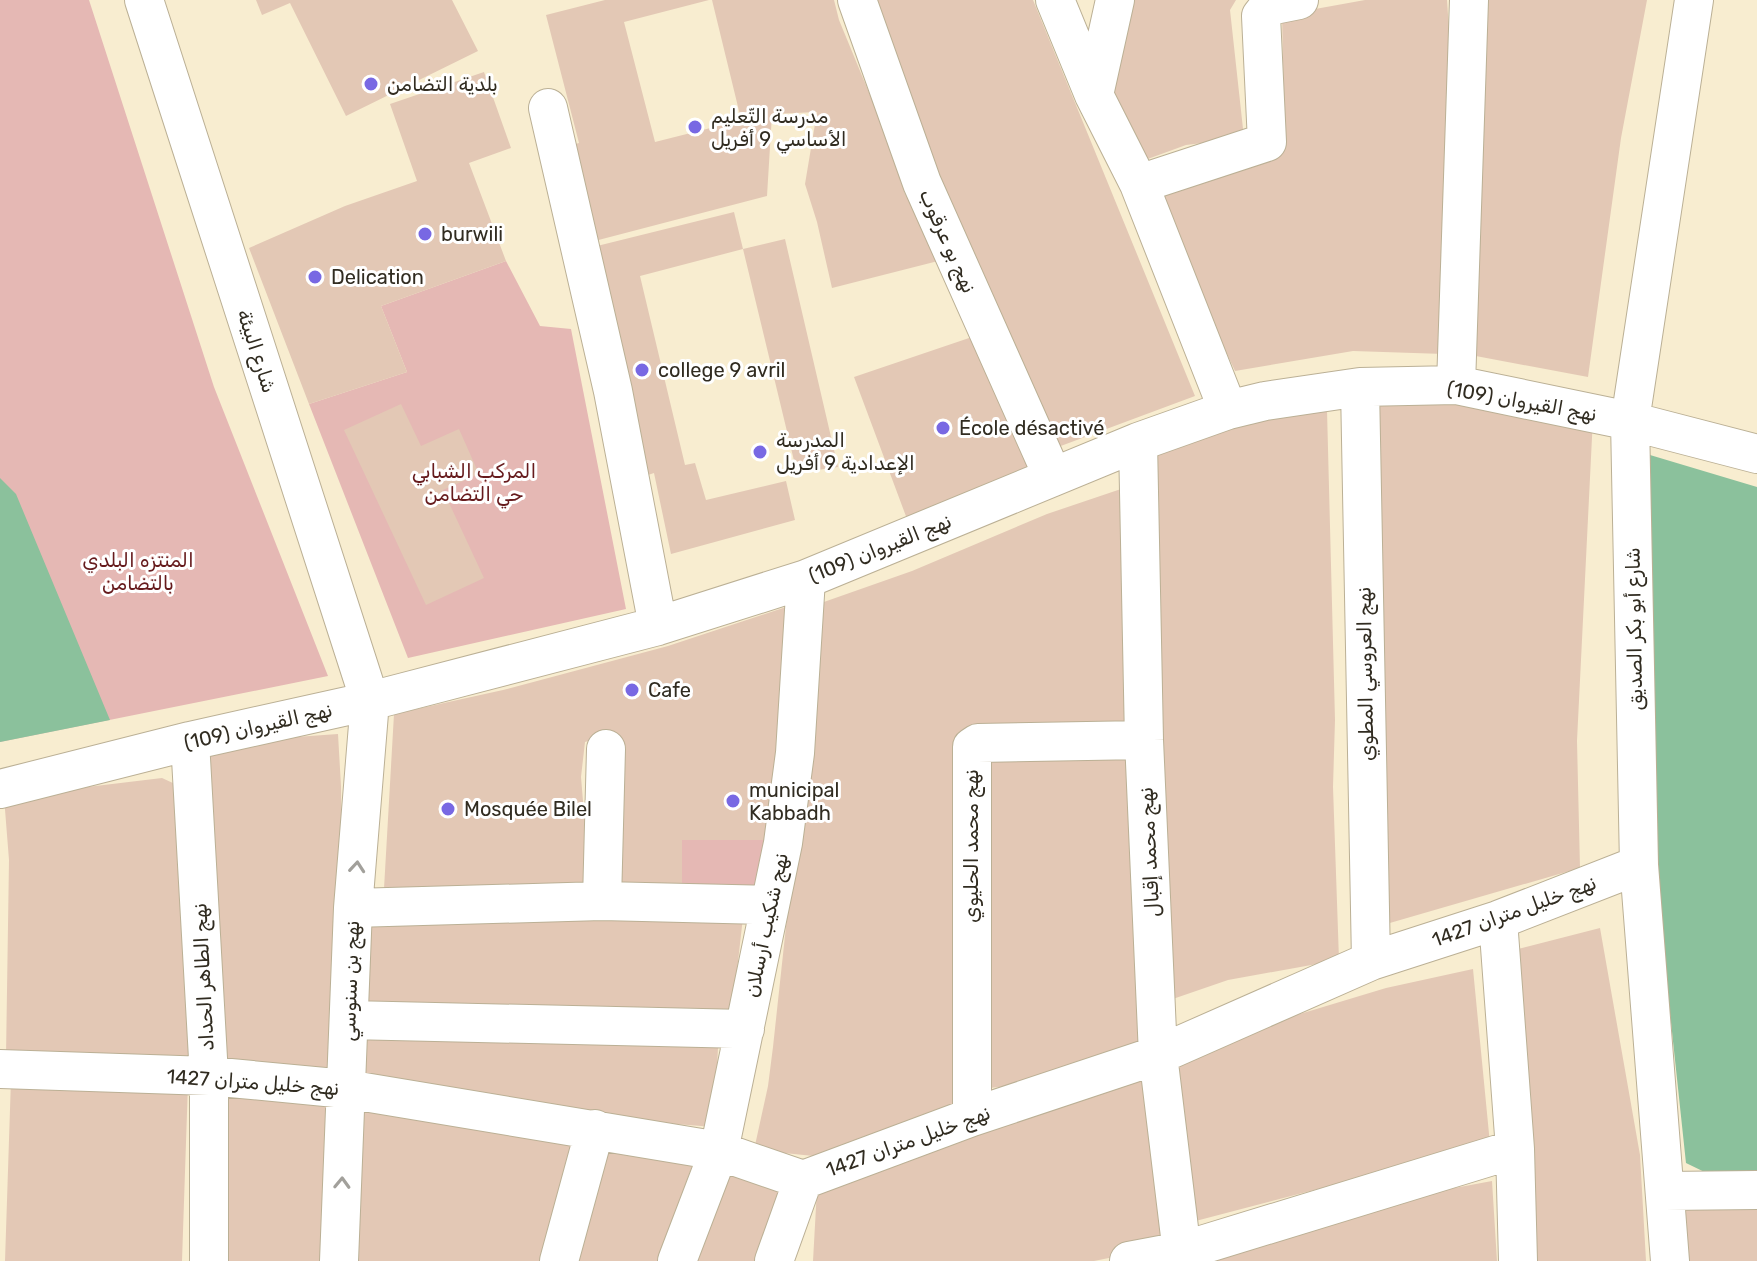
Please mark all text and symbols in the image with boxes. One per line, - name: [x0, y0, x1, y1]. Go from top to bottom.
- place label: بلدية التضامن: [387, 72, 498, 96]
- marker: بلدية التضامن: [362, 75, 380, 93]
- place label: مدرسة التّعليم الأساسي 9 أفريل: [711, 104, 847, 154]
- marker: مدرسة التّعليم الأساسي 9 أفريل: [686, 118, 704, 136]
- street label: نهج بو عرقوب: [913, 185, 982, 297]
- place label: burwili: [441, 222, 503, 246]
- marker: burwili: [416, 225, 434, 243]
- place label: Delication: [331, 265, 424, 289]
- marker: Delication: [306, 268, 324, 286]
- street label: شارع البيئة: [230, 306, 282, 396]
- place label: college 9 avril: [658, 358, 785, 382]
- marker: college 9 avril: [633, 361, 651, 379]
- street label: نهج القيروان (109): [1445, 376, 1599, 428]
- place label: École désactivé: [959, 416, 1104, 440]
- marker: École désactivé: [934, 419, 952, 437]
- place label: المدرسة الإعدادية 9 أفريل: [776, 428, 915, 475]
- marker: المدرسة الإعدادية 9 أفريل: [751, 443, 769, 461]
- park label: المركب الشبابي حي التضامن: [412, 459, 536, 509]
- street label: نهج القيروان (109): [805, 508, 956, 589]
- street label: شارع أبو بكر الصديق: [1621, 547, 1649, 711]
- park label: المنتزه البلدي بالتضامن: [82, 548, 194, 595]
- street label: نهج العروسي المطوي: [1351, 587, 1382, 761]
- place label: Cafe: [648, 678, 691, 702]
- marker: Cafe: [623, 681, 641, 699]
- street label: نهج القيروان (109): [181, 697, 335, 757]
- street label: نهج محمد الحليوي: [959, 769, 985, 923]
- place label: municipal Kabbadh: [749, 778, 839, 825]
- street label: نهج محمد إقبال: [1134, 786, 1166, 918]
- marker: municipal Kabbadh: [724, 792, 742, 810]
- place label: Mosquée Bilel: [464, 797, 592, 821]
- marker: Mosquée Bilel: [439, 800, 457, 818]
- street label: نهج شكيب أرسلان: [739, 851, 795, 1000]
- one-way arrow: [348, 860, 365, 873]
- street label: نهج خليل متران 1427: [1429, 870, 1600, 954]
- street label: نهج الطاهر الحداد: [187, 902, 221, 1052]
- street label: نهج بن سنوسي: [336, 920, 367, 1042]
- street label: نهج خليل متران 1427: [166, 1064, 340, 1102]
- street label: نهج خليل متران 1427: [823, 1100, 994, 1184]
- one-way arrow: [334, 1176, 351, 1189]

